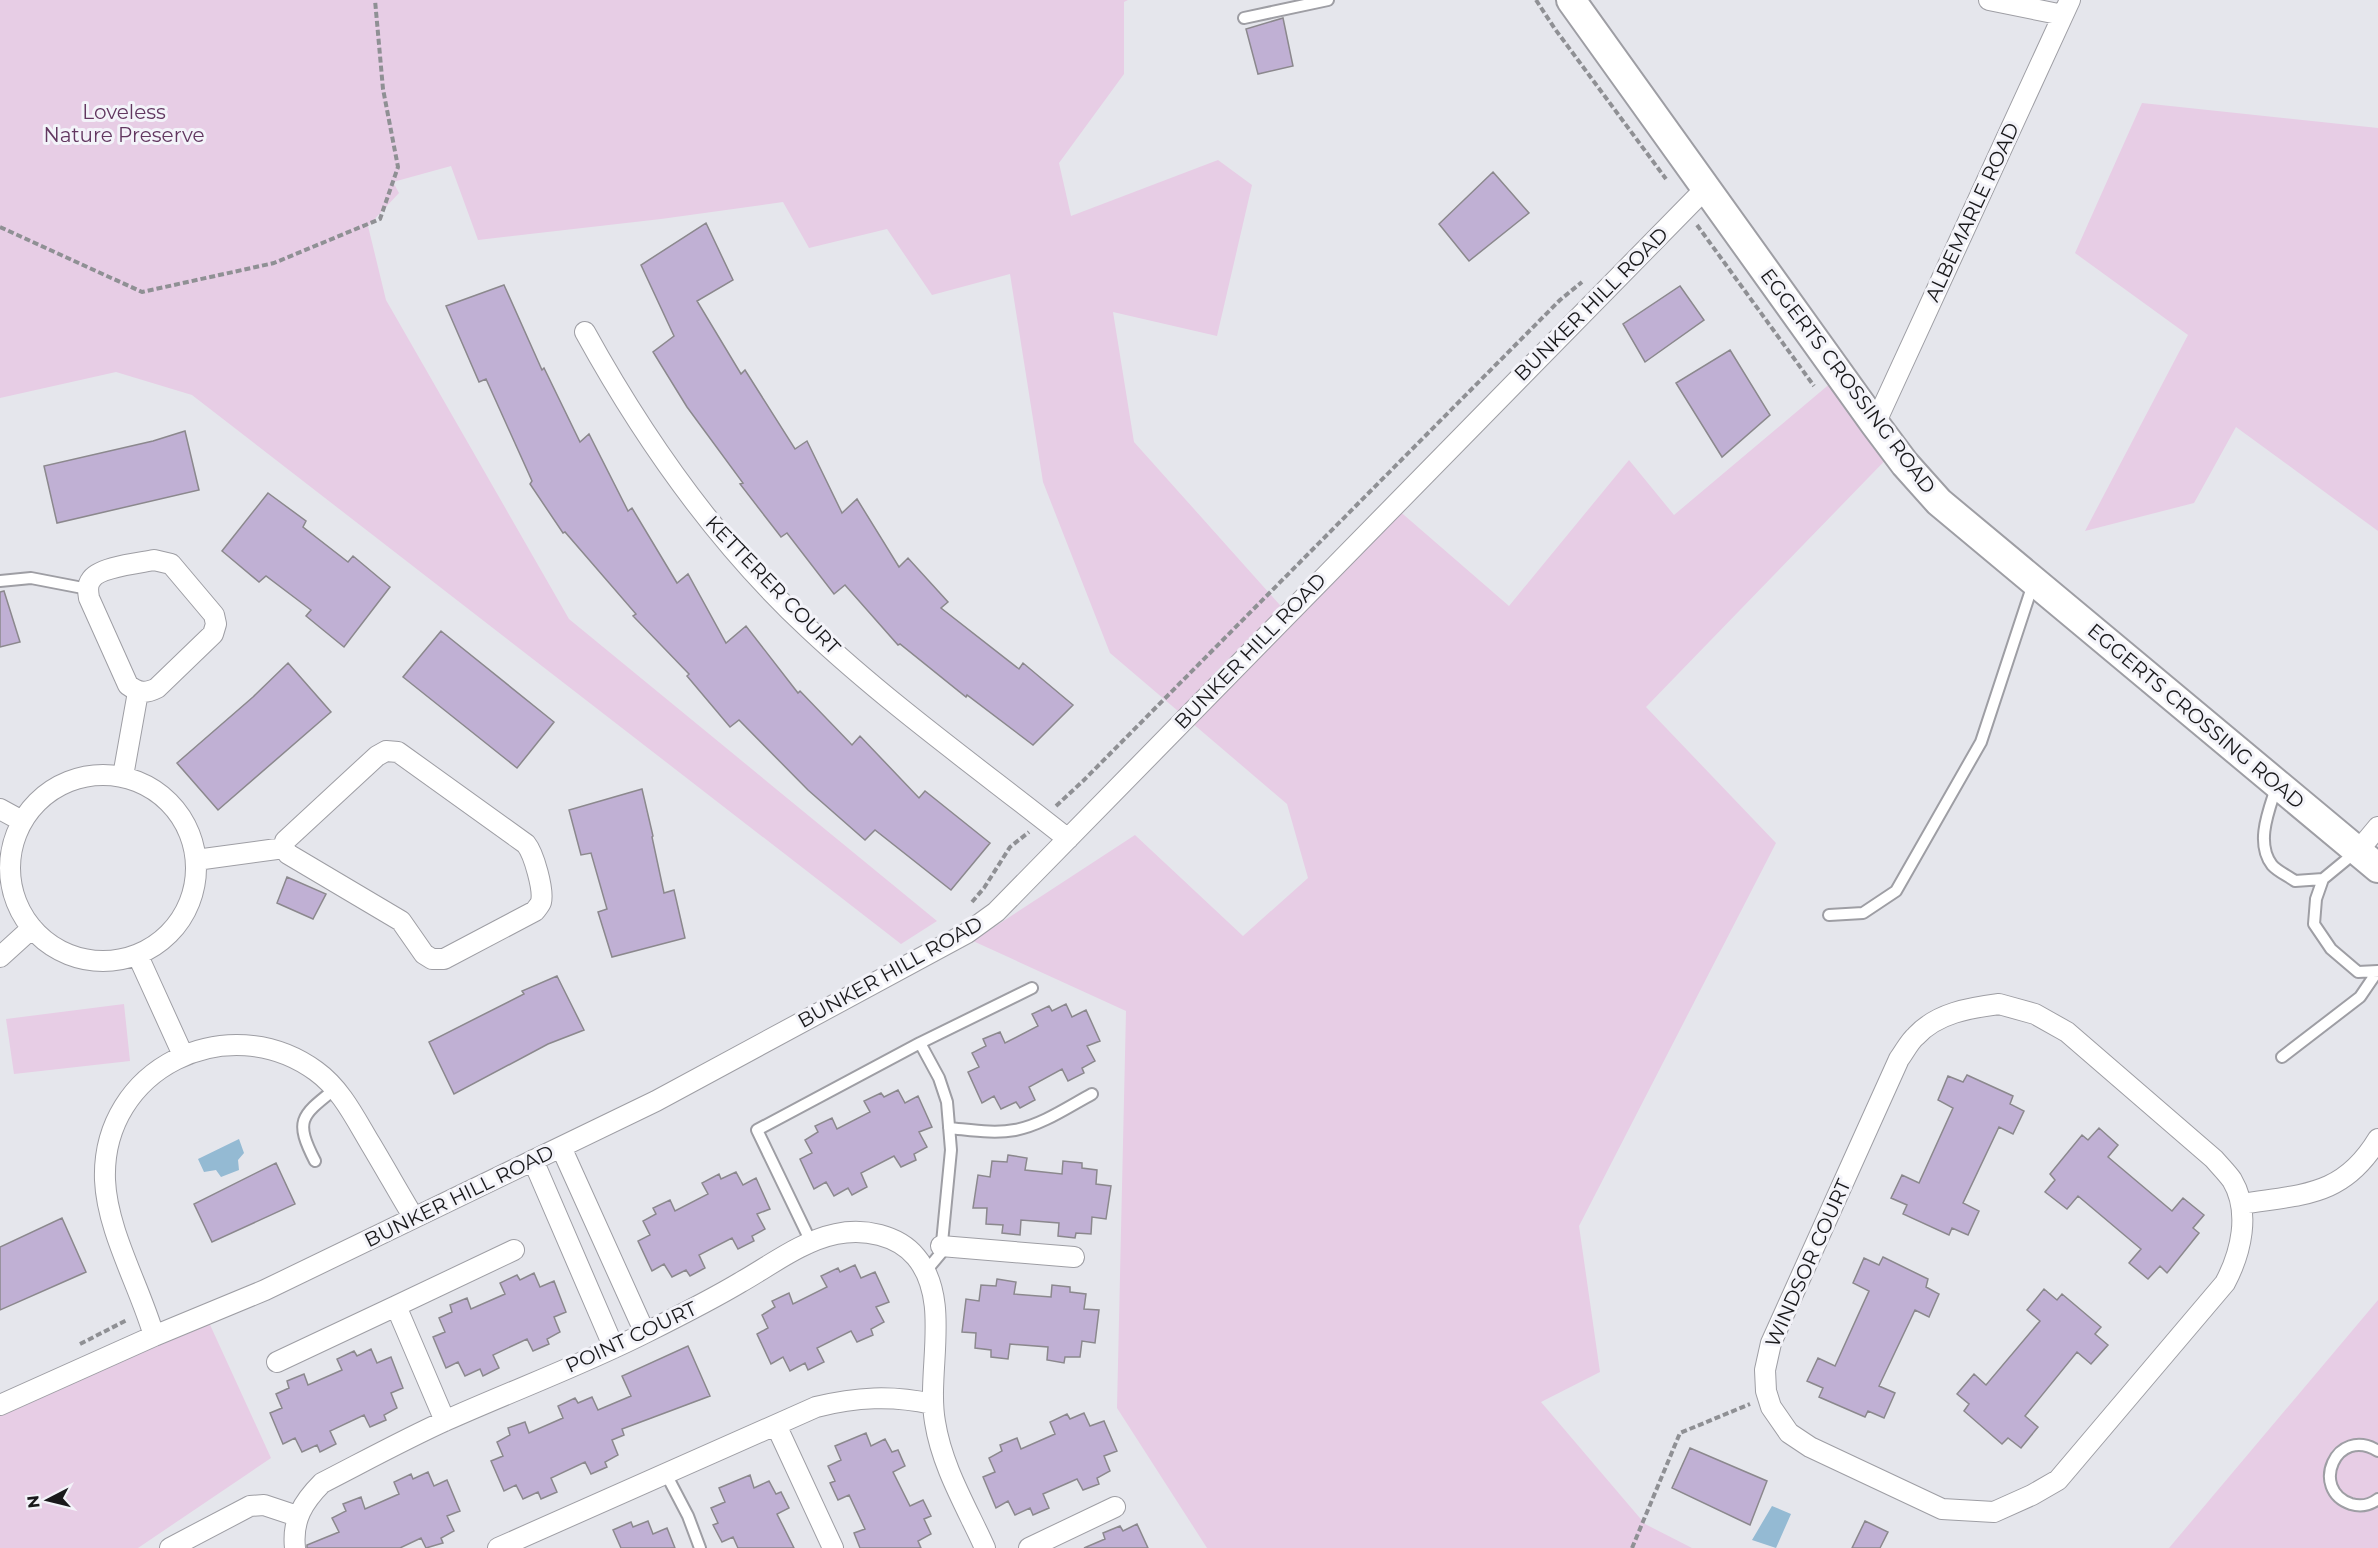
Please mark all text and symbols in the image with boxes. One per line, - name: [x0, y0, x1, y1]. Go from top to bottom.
- park label: Loveless Nature Preserve: [43, 100, 205, 147]
- street label: ALBEMARLE ROAD: [1920, 119, 2024, 305]
- street label: BUNKER HILL ROAD: [1509, 222, 1673, 386]
- street label: EGGERTS CROSSING ROAD: [1755, 264, 1941, 498]
- street label: KETTERER COURT: [701, 511, 846, 660]
- street label: BUNKER HILL ROAD: [1169, 568, 1331, 734]
- street label: EGGERTS CROSSING ROAD: [2083, 618, 2309, 814]
- street label: BUNKER HILL ROAD: [793, 911, 987, 1033]
- street label: BUNKER HILL ROAD: [360, 1140, 558, 1252]
- street label: WINDSOR COURT: [1760, 1175, 1856, 1351]
- street label: POINT COURT: [562, 1296, 701, 1378]
- north arrow: [18, 1470, 78, 1530]
- text: N: [23, 1494, 44, 1509]

